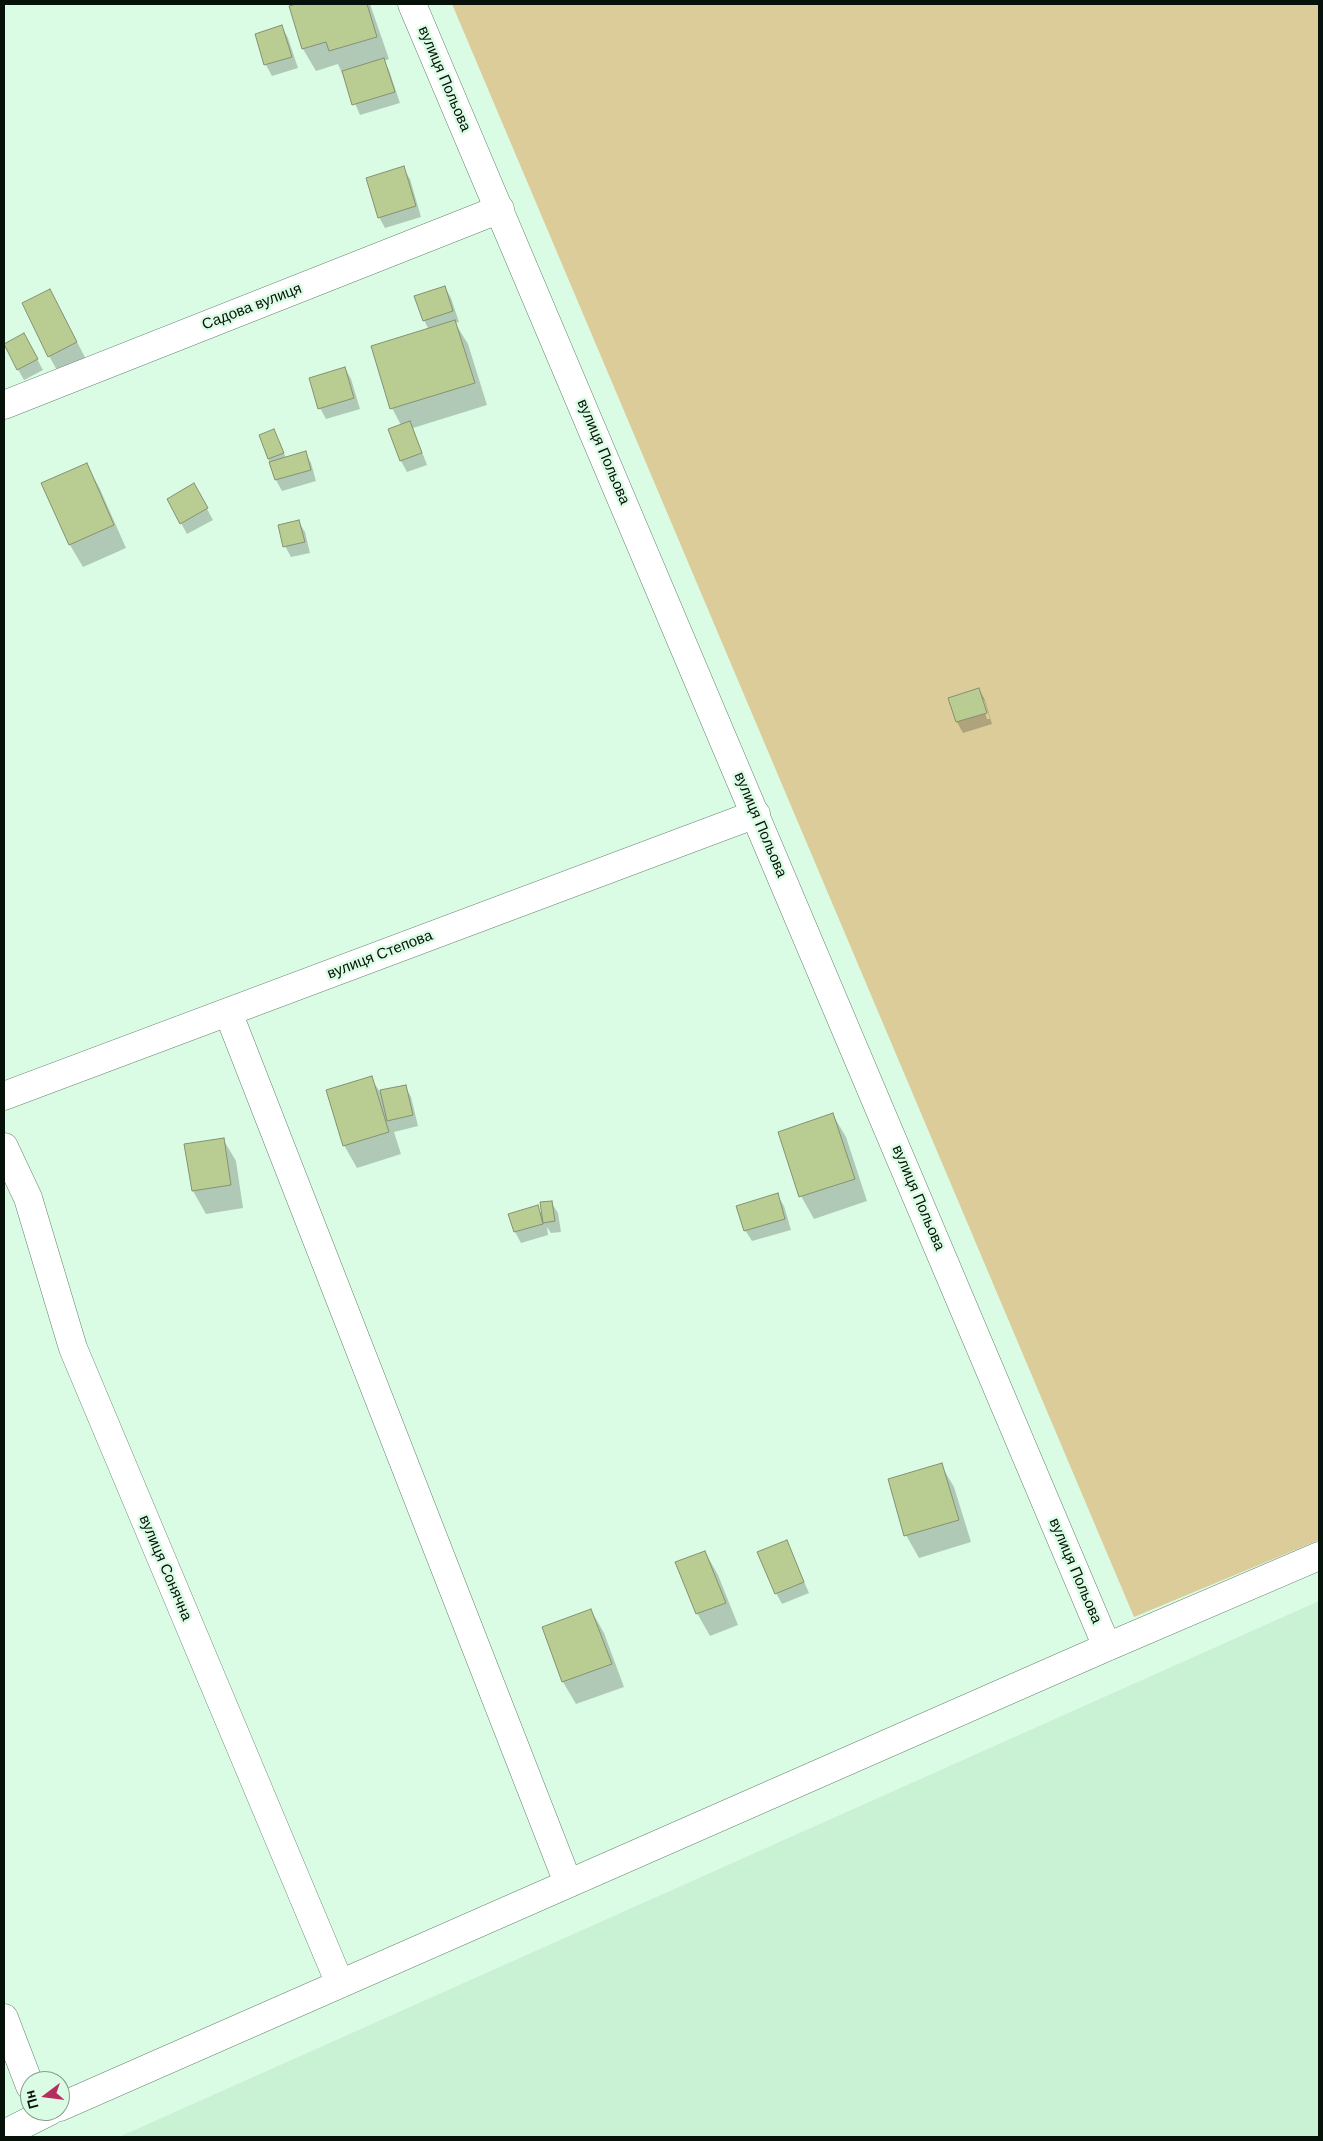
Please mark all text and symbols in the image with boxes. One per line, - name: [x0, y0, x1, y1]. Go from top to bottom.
- street label: вулиця Польова: [414, 24, 474, 134]
- street label: Садова вулиця: [200, 280, 304, 334]
- street label: вулиця Польова: [573, 397, 633, 507]
- street label: вулиця Польова: [730, 770, 790, 880]
- street label: вулиця Степова: [325, 927, 435, 983]
- street label: вулиця Польова: [888, 1143, 948, 1253]
- street label: вулиця Сонячна: [135, 1513, 195, 1623]
- street label: вулиця Польова: [1045, 1516, 1105, 1626]
- north arrow: [20, 2071, 70, 2121]
- text: Пн: [21, 2089, 42, 2111]

